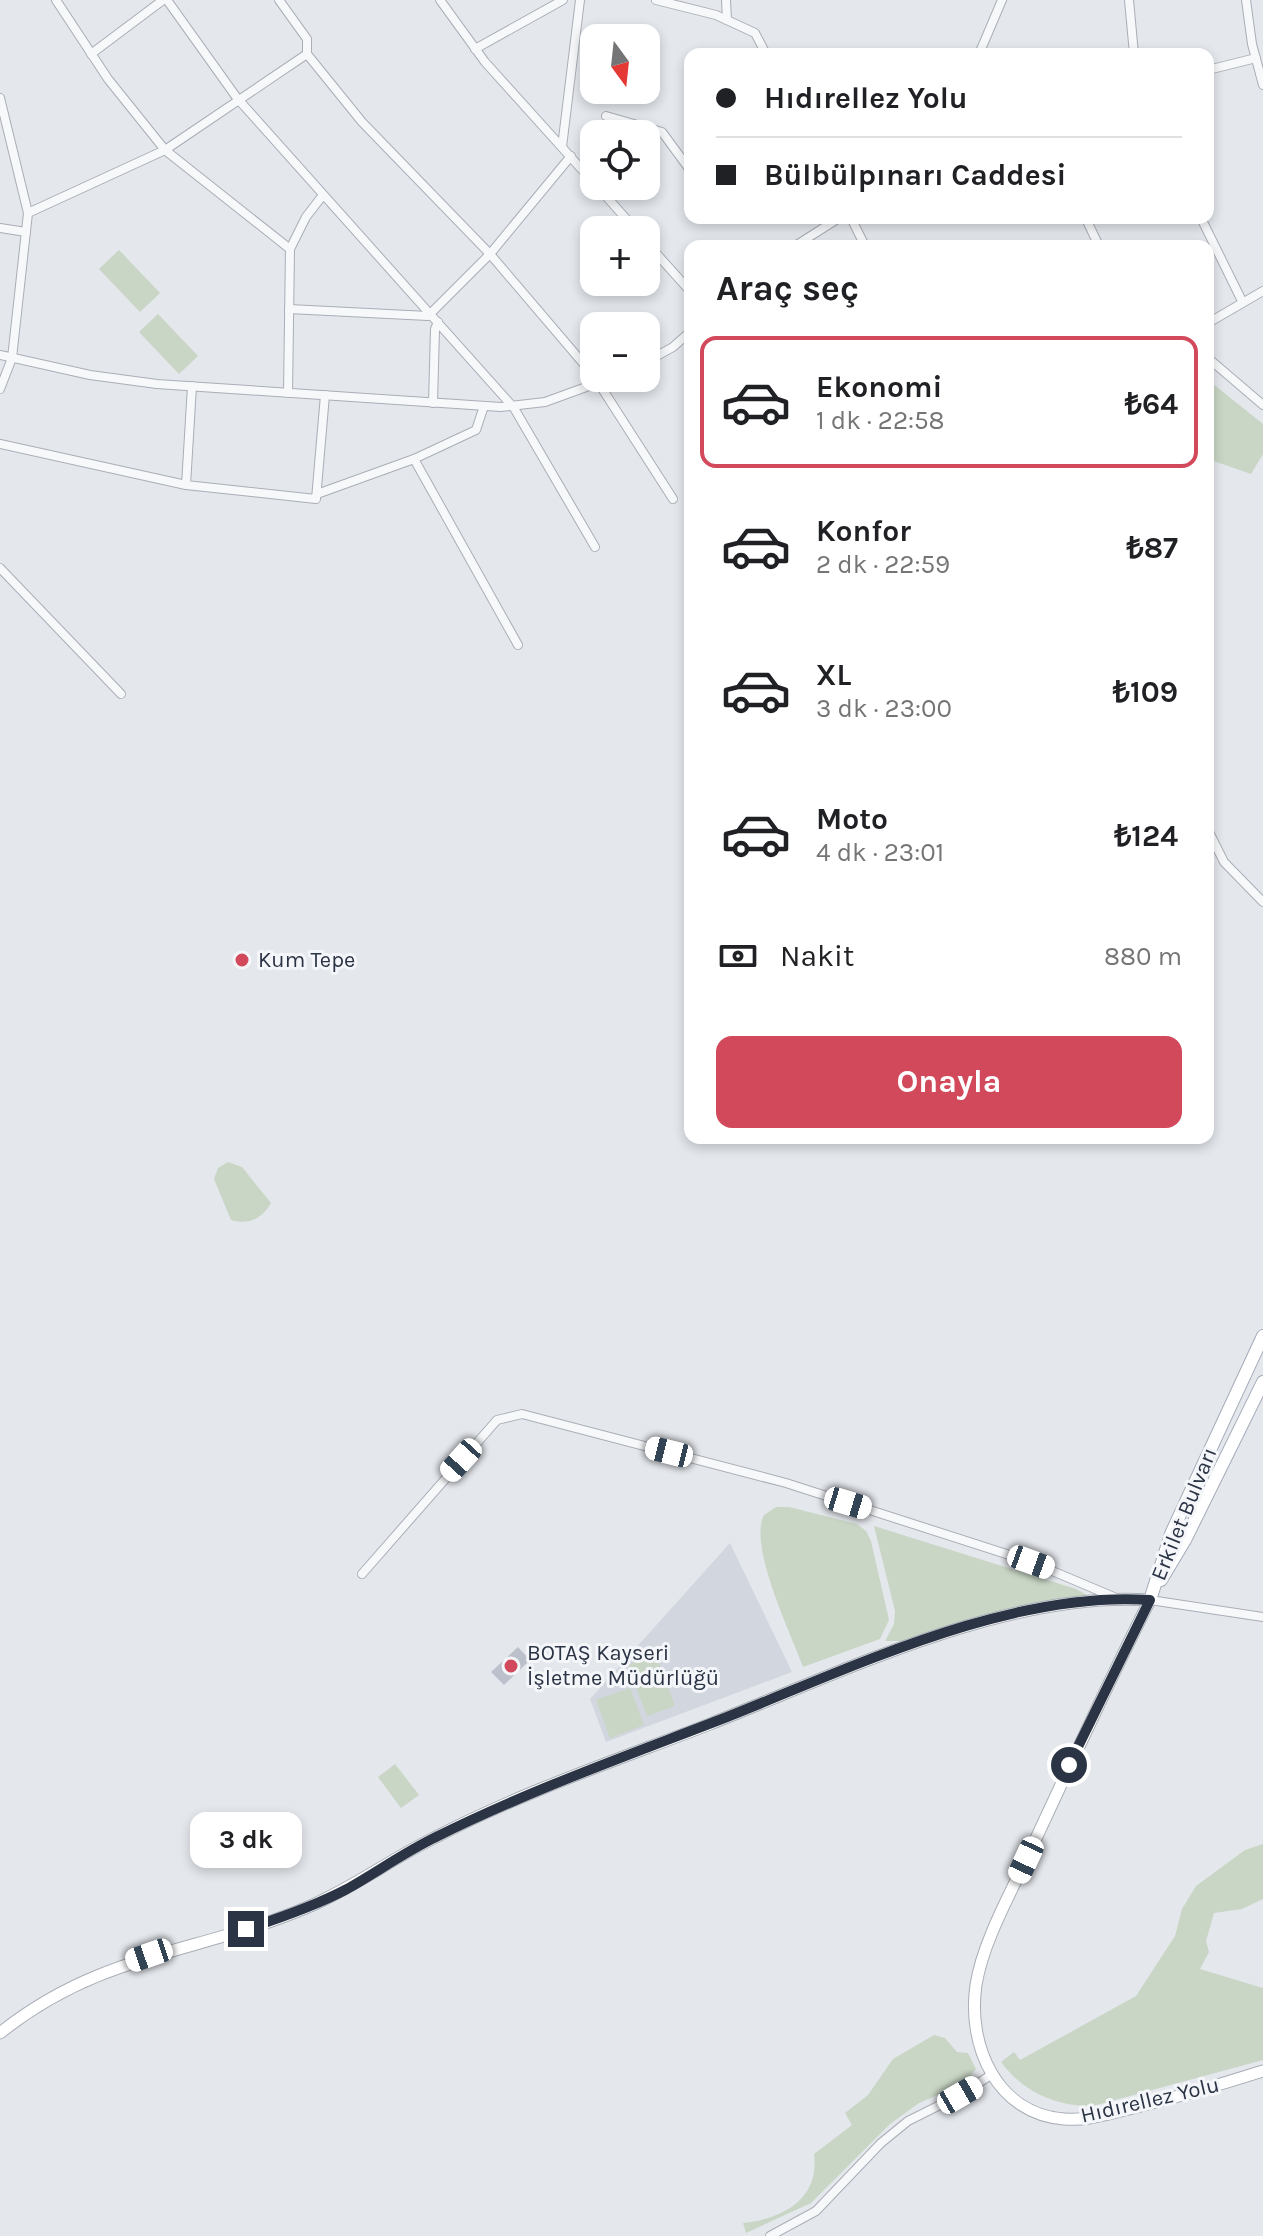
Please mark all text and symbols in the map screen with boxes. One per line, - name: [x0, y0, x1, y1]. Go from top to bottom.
- north arrow: [580, 24, 660, 104]
- map controls: [580, 24, 660, 392]
- text: Hıdırellez Yolu: [764, 80, 968, 116]
- button: locate: [580, 120, 660, 200]
- text: Bülbülpınarı Caddesi: [764, 157, 1066, 193]
- button: +: [580, 216, 660, 296]
- text: Araç seç: [716, 267, 859, 309]
- button: −: [580, 312, 660, 392]
- icon: car: [720, 366, 792, 438]
- text: Ekonomi: [816, 369, 942, 405]
- text: ₺64: [1125, 386, 1178, 422]
- text: 1 dk · 22:58: [816, 405, 945, 436]
- icon: car: [720, 510, 792, 582]
- text: Konfor: [816, 513, 911, 549]
- text: ₺87: [1127, 530, 1178, 566]
- text: 2 dk · 22:59: [816, 549, 950, 580]
- icon: car: [720, 654, 792, 726]
- text: XL: [816, 657, 851, 693]
- text: ₺109: [1113, 674, 1178, 710]
- text: 3 dk · 23:00: [816, 693, 952, 724]
- icon: car: [720, 798, 792, 870]
- text: Moto: [816, 801, 888, 837]
- text: ₺124: [1114, 818, 1178, 854]
- text: 4 dk · 23:01: [816, 837, 944, 868]
- icon: cash: [716, 934, 760, 978]
- text: Nakit: [780, 938, 854, 974]
- text: 880 m: [1104, 941, 1182, 972]
- place label: Kum Tepe: [258, 947, 355, 973]
- marker: Kum Tepe: [233, 951, 251, 969]
- button: Onayla: [716, 1036, 1182, 1128]
- car: [436, 1434, 486, 1486]
- car: [643, 1435, 695, 1469]
- street label: Erkilet Bulvarı: [1146, 1444, 1222, 1584]
- car: [822, 1485, 874, 1521]
- car: [1004, 1543, 1058, 1581]
- place label: BOTAŞ Kayseri İşletme Müdürlüğü: [527, 1640, 719, 1691]
- marker: BOTAŞ Kayseri İşletme Müdürlüğü: [502, 1657, 520, 1675]
- route start: [1051, 1747, 1087, 1783]
- callout: 3 dk: [190, 1813, 302, 1869]
- text: 3 dk: [219, 1824, 273, 1855]
- car: [1005, 1833, 1047, 1887]
- route end: [228, 1911, 264, 1947]
- car: [122, 1936, 176, 1974]
- street label: Hıdırellez Yolu: [1078, 2071, 1222, 2129]
- car: [933, 2073, 987, 2117]

